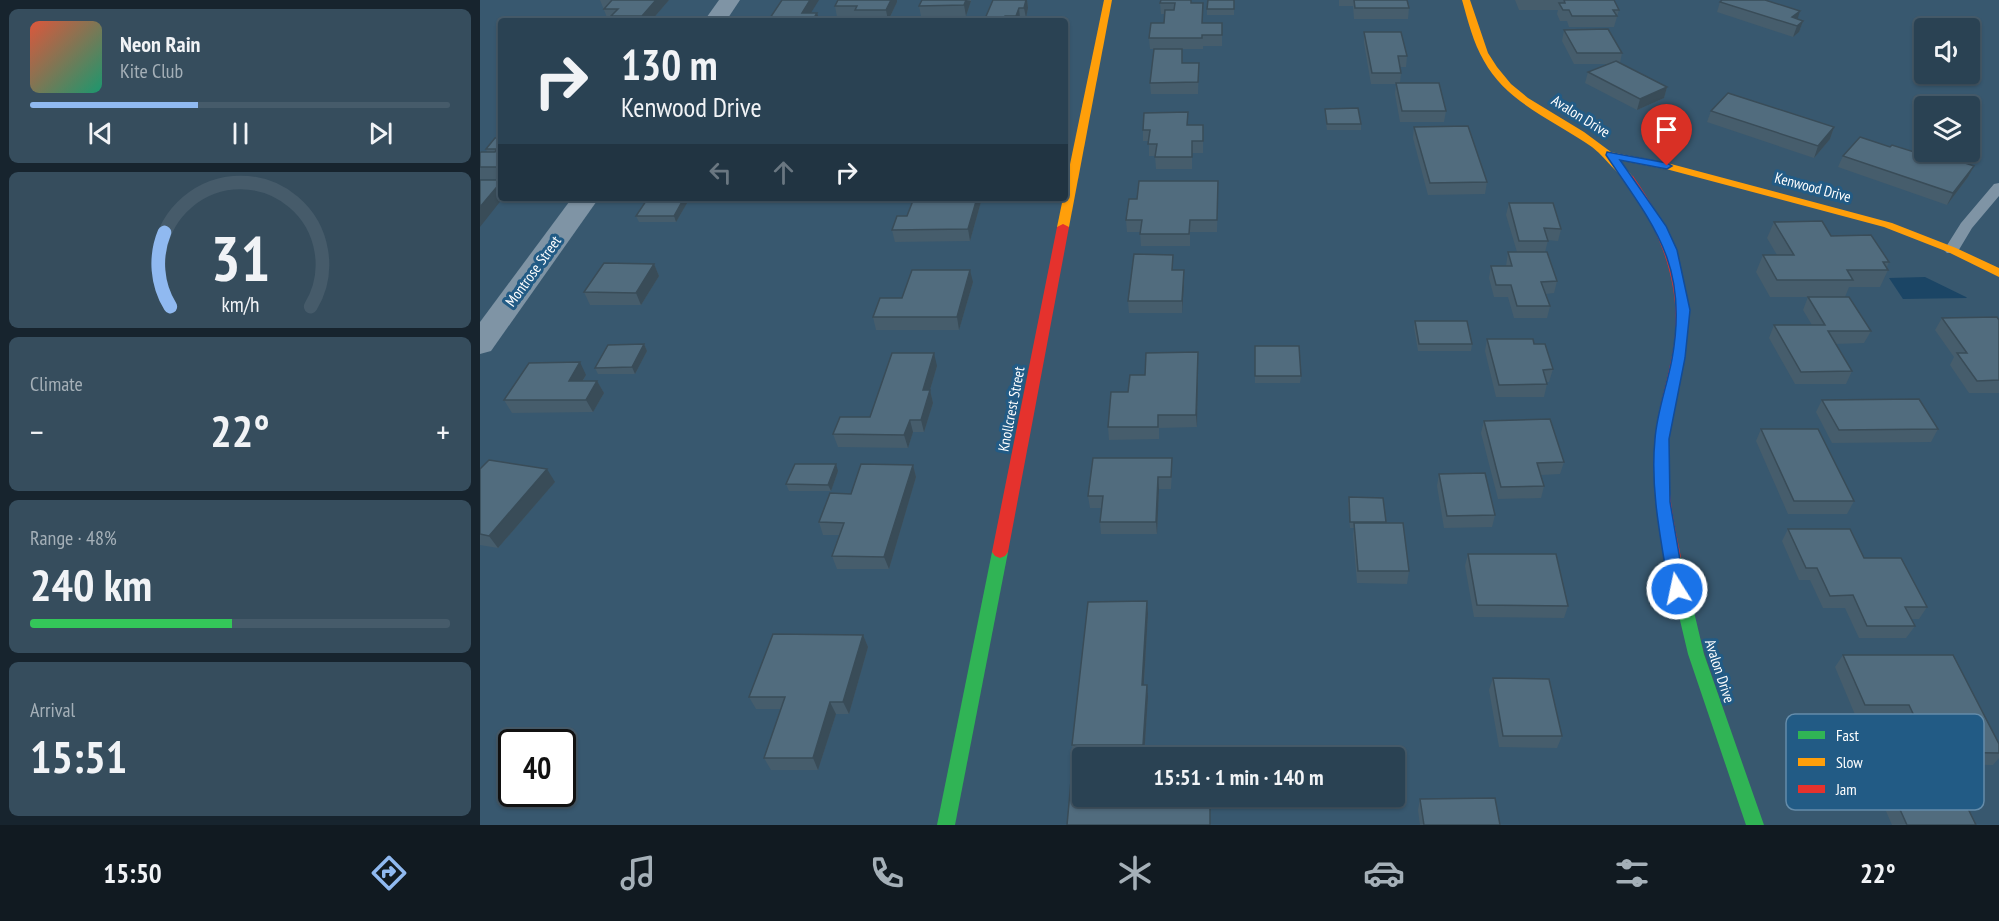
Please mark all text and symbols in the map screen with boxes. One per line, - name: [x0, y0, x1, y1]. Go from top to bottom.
- map controls: [1914, 18, 1980, 162]
- button: sound: [1914, 18, 1980, 84]
- text: Neon Rain: [120, 30, 200, 58]
- text: 130 m: [621, 37, 718, 92]
- icon: right: [522, 42, 600, 120]
- text: Kite Club: [120, 58, 183, 84]
- text: Kenwood Drive: [621, 90, 762, 124]
- street label: Avalon Drive: [1548, 91, 1614, 141]
- button: layers: [1914, 96, 1980, 162]
- pin: [1641, 104, 1692, 166]
- icon: arrive: [1650, 113, 1683, 146]
- icon: previous: [84, 117, 117, 150]
- icon: pause: [224, 117, 257, 150]
- icon: next: [364, 117, 397, 150]
- icon: left: [704, 156, 737, 189]
- icon: ahead: [767, 156, 800, 189]
- icon: right: [830, 156, 863, 189]
- street label: Kenwood Drive: [1773, 168, 1853, 206]
- text: 31: [210, 217, 270, 298]
- street label: Montrose Street: [501, 232, 565, 310]
- text: km/h: [221, 290, 259, 318]
- street label: Knollcrest Street: [993, 365, 1029, 453]
- text: Climate: [30, 371, 83, 397]
- text: 22°: [210, 401, 270, 459]
- text: −: [30, 410, 44, 453]
- text: +: [436, 410, 450, 453]
- text: Range · 48%: [30, 525, 117, 551]
- text: 240 km: [30, 555, 152, 613]
- position arrow: [1645, 557, 1709, 621]
- street label: Avalon Drive: [1701, 637, 1739, 705]
- text: Arrival: [30, 697, 75, 723]
- legend: [1786, 714, 1984, 810]
- text: Fast: [1836, 725, 1859, 745]
- text: 15:51: [30, 727, 127, 785]
- speed limit sign: 40: [498, 729, 576, 807]
- text: Slow: [1836, 752, 1863, 772]
- text: 15:51 · 1 min · 140 m: [1153, 763, 1324, 791]
- text: Jam: [1835, 779, 1857, 799]
- icon: directions: [368, 852, 410, 894]
- icon: music: [617, 852, 659, 894]
- icon: phone: [866, 852, 908, 894]
- icon: climate: [1114, 852, 1156, 894]
- icon: car: [1363, 852, 1405, 894]
- icon: filters: [1611, 852, 1653, 894]
- text: 15:50: [103, 856, 162, 890]
- text: 22°: [1860, 856, 1896, 890]

